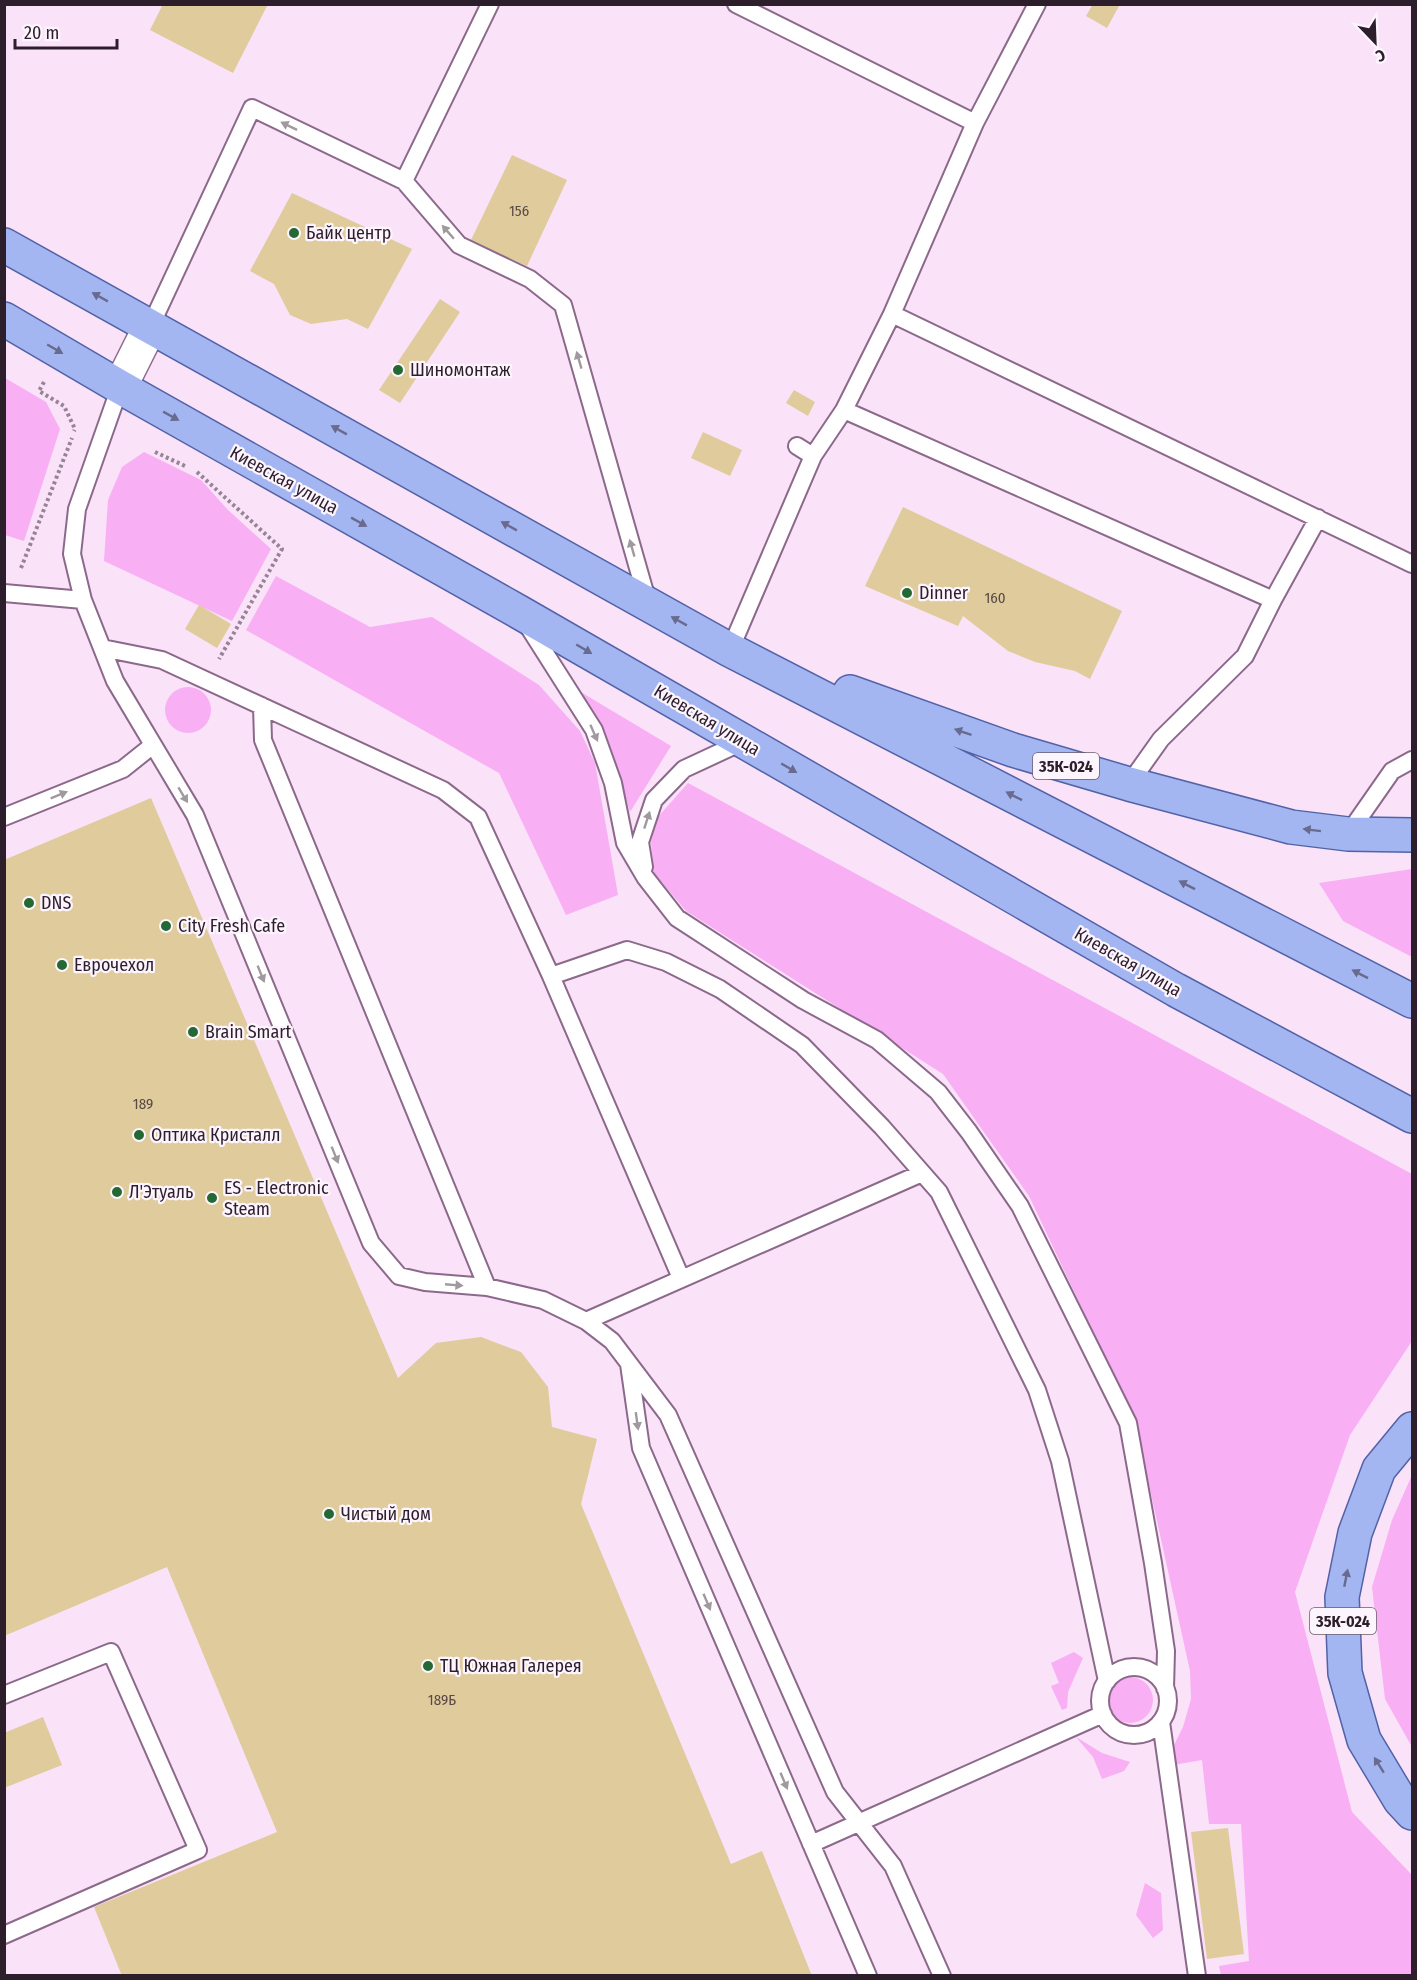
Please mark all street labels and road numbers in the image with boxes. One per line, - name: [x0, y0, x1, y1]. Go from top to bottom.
- street label: Киевская улица: [226, 441, 342, 519]
- street label: Киевская улица: [650, 680, 764, 760]
- road number: 35К-024: [1033, 753, 1099, 779]
- street label: Киевская улица: [1070, 922, 1186, 1002]
- road number: 35К-024: [1310, 1608, 1376, 1634]

